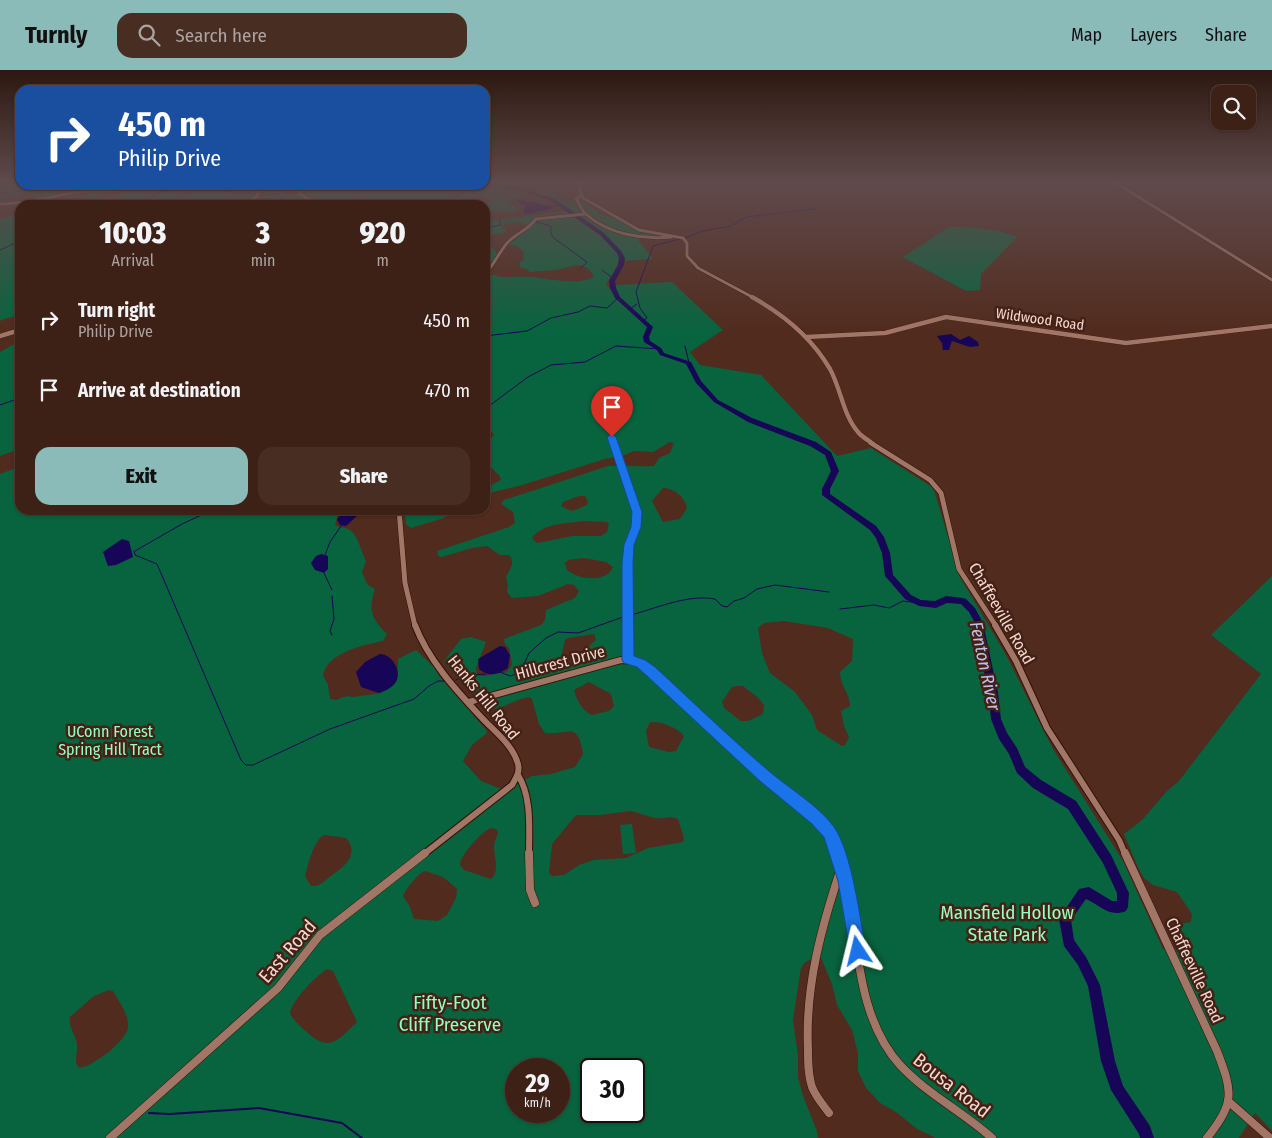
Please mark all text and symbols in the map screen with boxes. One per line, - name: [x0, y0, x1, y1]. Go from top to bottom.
- search box: [117, 13, 467, 58]
- text: Turnly: [25, 21, 87, 49]
- icon: search: [135, 21, 163, 49]
- text: Search here: [175, 24, 267, 47]
- text: Map: [1071, 24, 1102, 46]
- text: Layers: [1130, 24, 1177, 46]
- text: Share: [1205, 24, 1247, 46]
- map controls: [1211, 85, 1256, 130]
- button: search: [1211, 85, 1256, 130]
- text: 450 m: [118, 103, 206, 145]
- icon: right: [35, 105, 100, 170]
- text: Philip Drive: [118, 145, 221, 172]
- text: 10:03: [99, 215, 166, 251]
- text: 3: [256, 215, 270, 251]
- text: 920: [360, 215, 406, 251]
- text: Arrival: [112, 251, 154, 270]
- text: min: [251, 251, 275, 270]
- text: m: [377, 251, 389, 270]
- text: Turn right: [78, 299, 155, 322]
- street label: Wildwood Road: [995, 305, 1085, 334]
- icon: right: [35, 306, 63, 334]
- text: 450 m: [423, 309, 470, 332]
- text: Philip Drive: [78, 322, 153, 341]
- icon: arrive: [35, 376, 63, 404]
- text: Arrive at destination: [78, 379, 241, 402]
- text: 470 m: [425, 379, 470, 402]
- pin: [591, 386, 633, 437]
- icon: arrive: [598, 393, 626, 421]
- button: Exit: [35, 447, 248, 505]
- button: Share: [258, 447, 470, 505]
- street label: Chaffeeville Road: [965, 559, 1038, 667]
- water label: Fenton River: [965, 619, 1005, 713]
- street label: Hillcrest Drive: [513, 641, 607, 684]
- street label: Hanks Hill Road: [444, 651, 523, 743]
- park label: UConn Forest Spring Hill Tract: [58, 722, 163, 759]
- park label: Mansfield Hollow State Park: [940, 901, 1074, 946]
- street label: East Road: [254, 915, 321, 988]
- street label: Chaffeeville Road: [1162, 915, 1227, 1026]
- position arrow: [831, 924, 883, 976]
- park label: Fifty-Foot Cliff Preserve: [399, 991, 501, 1036]
- street label: Bousa Road: [909, 1048, 995, 1123]
- speed limit sign: 30: [580, 1058, 645, 1123]
- text: 29: [525, 1069, 550, 1099]
- text: km/h: [524, 1096, 551, 1110]

